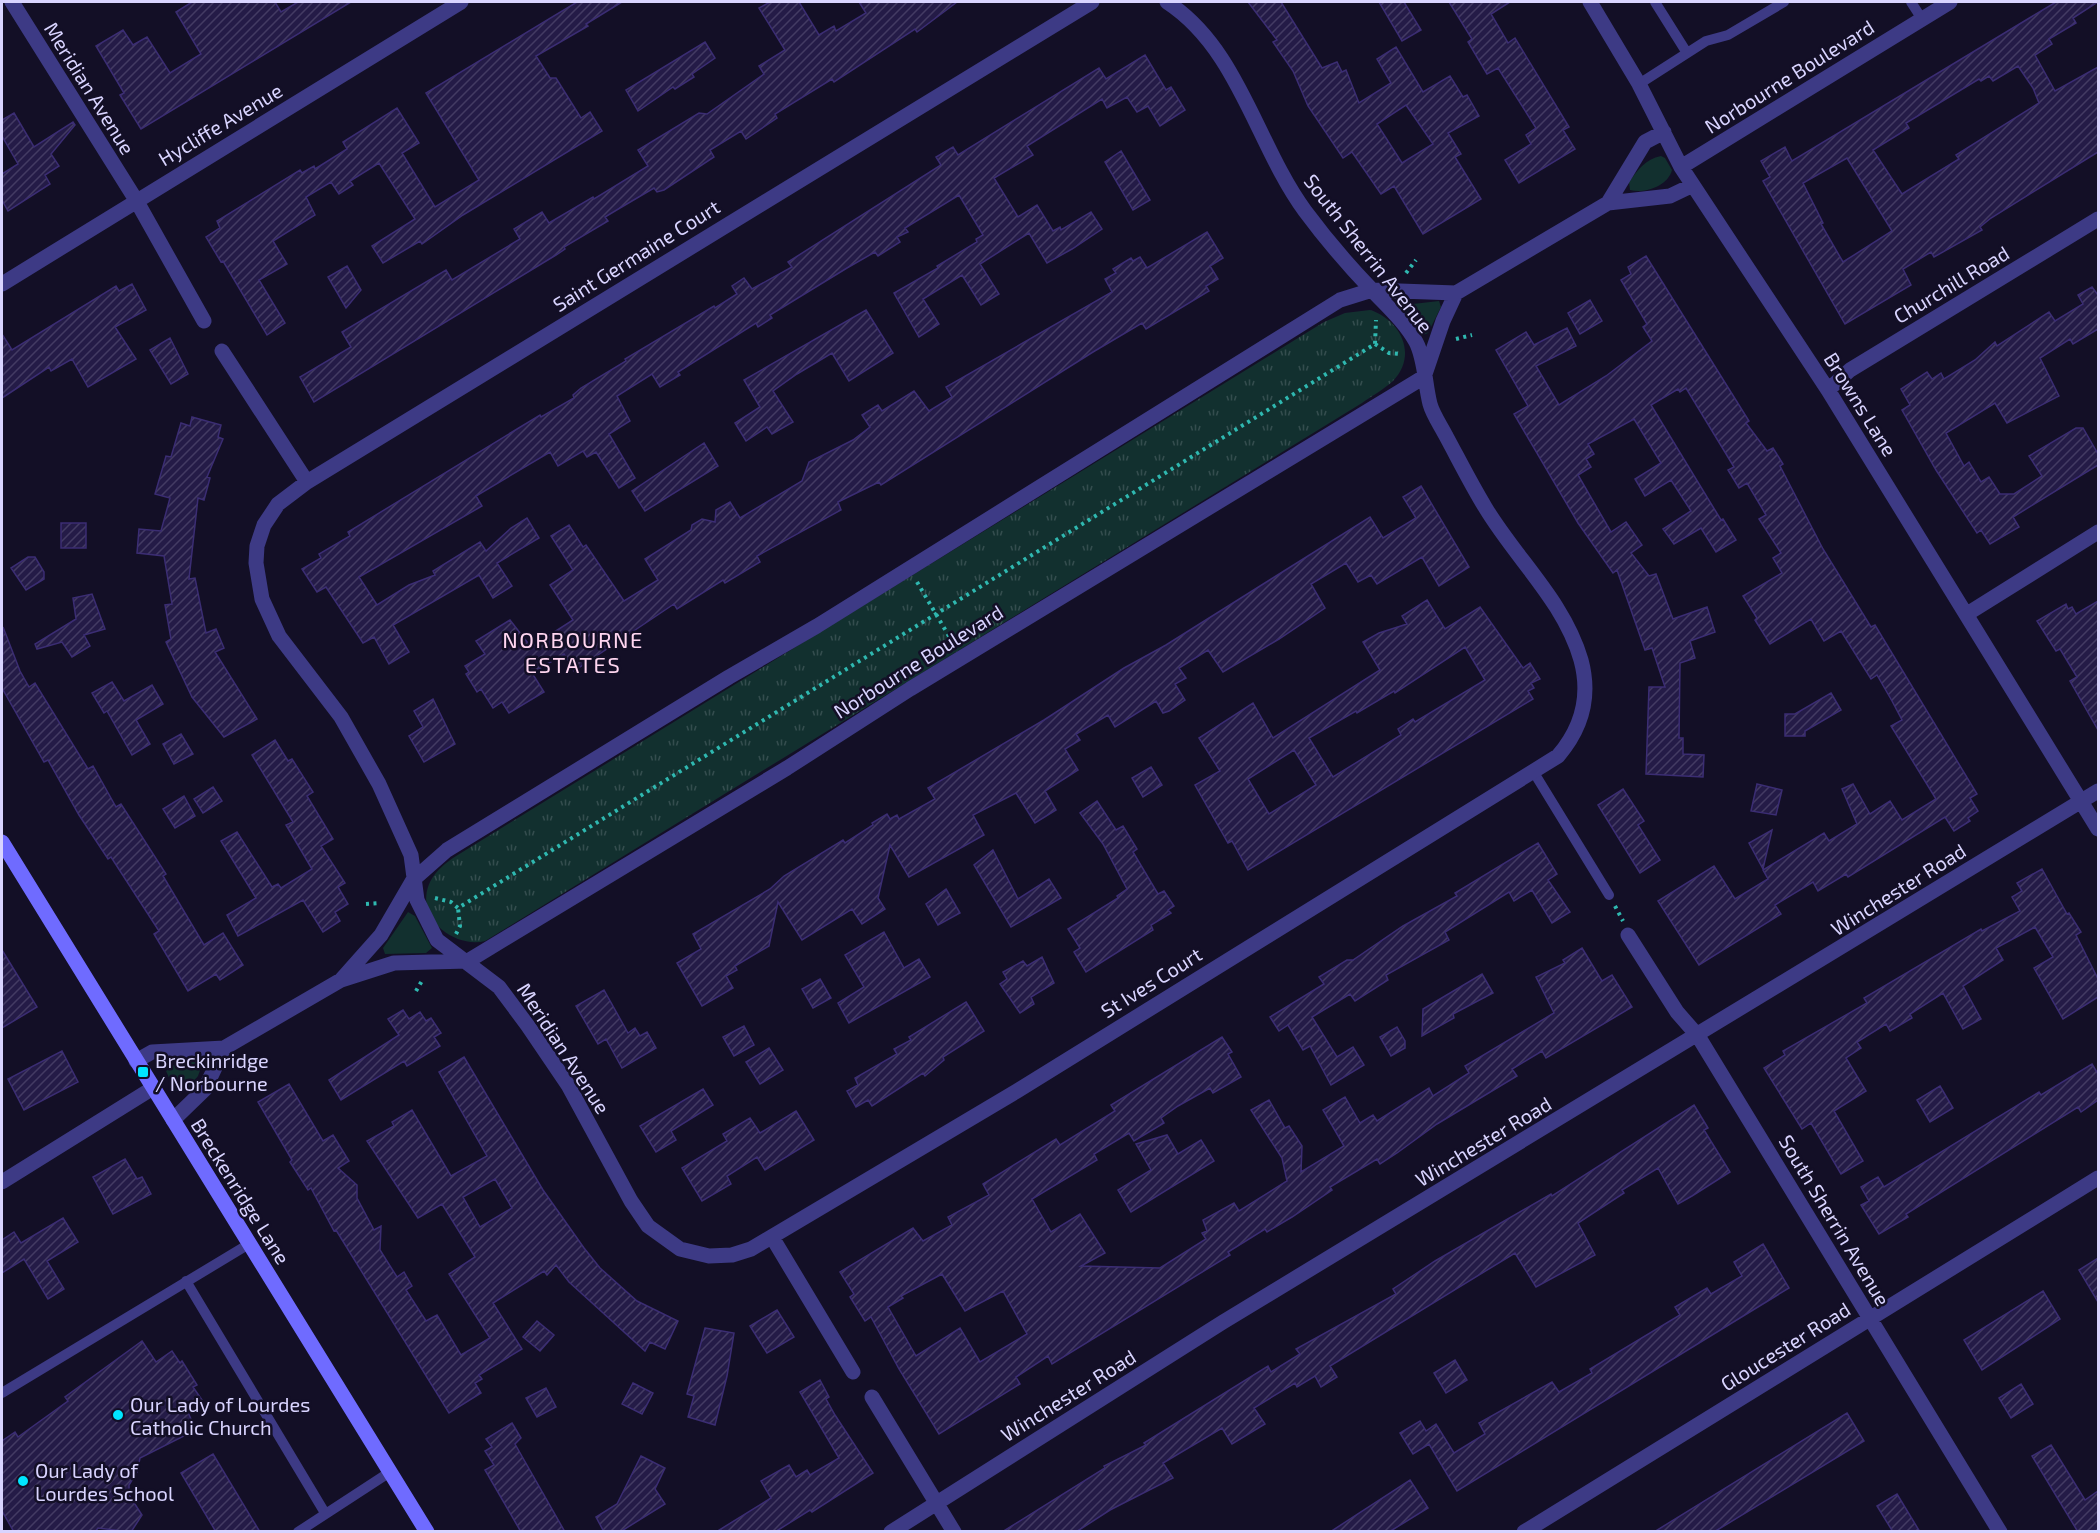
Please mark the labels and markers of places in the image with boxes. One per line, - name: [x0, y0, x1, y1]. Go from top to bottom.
- place label: Breckinridge / Norbourne: [155, 1048, 269, 1095]
- marker: Breckinridge / Norbourne: [136, 1065, 150, 1079]
- place label: Our Lady of Lourdes Catholic Church: [130, 1392, 310, 1439]
- marker: Our Lady of Lourdes Catholic Church: [111, 1408, 125, 1422]
- place label: Our Lady of Lourdes School: [35, 1458, 174, 1505]
- marker: Our Lady of Lourdes School: [16, 1474, 30, 1488]

